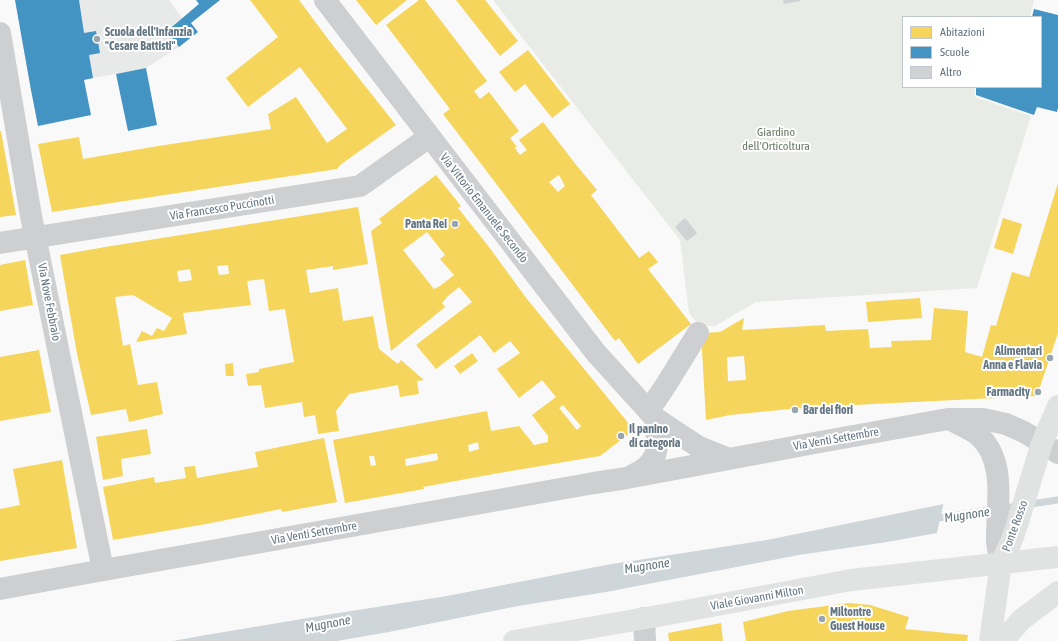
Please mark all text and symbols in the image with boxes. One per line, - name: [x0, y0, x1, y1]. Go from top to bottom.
- legend: [902, 16, 1042, 88]
- place label: Scuola dell'Infanzia "Cesare Battisti": [105, 25, 192, 53]
- text: Abitazioni: [940, 25, 985, 39]
- marker: Scuola dell'Infanzia "Cesare Battisti": [92, 34, 102, 44]
- text: Scuole: [940, 45, 969, 59]
- text: Altro: [940, 65, 962, 79]
- park label: Giardino dell'Orticoltura: [742, 125, 810, 153]
- street label: Via Vittorio Emanuele Secondo: [437, 150, 531, 266]
- street label: Via Francesco Puccinotti: [169, 193, 275, 223]
- place label: Panta Rei: [405, 217, 447, 231]
- marker: Panta Rei: [450, 219, 460, 229]
- street label: Via Nove Febbraio: [34, 262, 64, 342]
- place label: Alimentari Anna e Flavia: [983, 344, 1042, 372]
- marker: Alimentari Anna e Flavia: [1045, 353, 1055, 363]
- place label: Farmacity: [986, 385, 1030, 399]
- marker: Farmacity: [1033, 387, 1043, 397]
- place label: Bar dei fiori: [803, 403, 853, 417]
- marker: Bar dei fiori: [790, 405, 800, 415]
- place label: Il panino di categoria: [629, 422, 680, 450]
- street label: Via Venti Settembre: [792, 424, 880, 454]
- marker: Il panino di categoria: [616, 431, 626, 441]
- street label: Ponte Rosso: [999, 498, 1031, 554]
- water label: Mugnone: [943, 504, 991, 526]
- street label: Via Venti Settembre: [270, 518, 358, 548]
- water label: Mugnone: [623, 555, 671, 577]
- street label: Viale Giovanni Milton: [709, 583, 805, 613]
- place label: Miltontre Guest House: [830, 605, 885, 633]
- water label: Mugnone: [304, 612, 352, 636]
- marker: Miltontre Guest House: [817, 614, 827, 624]

